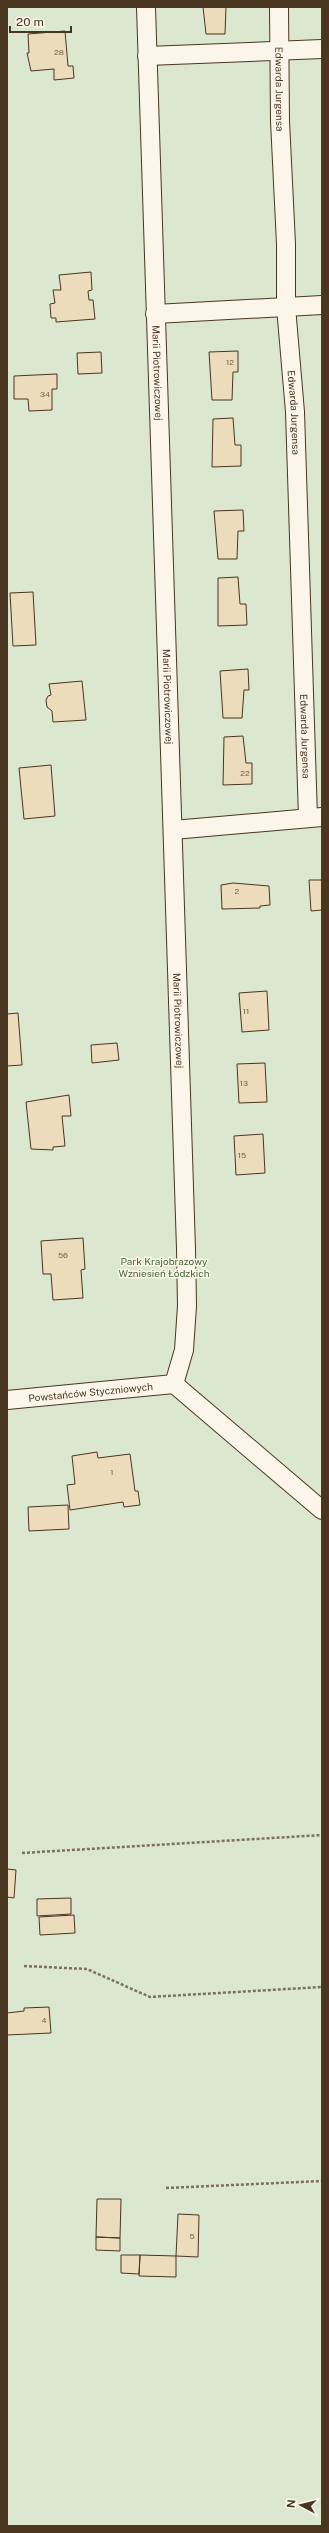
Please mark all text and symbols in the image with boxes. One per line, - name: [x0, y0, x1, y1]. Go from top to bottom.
- scale bar: [10, 8, 71, 34]
- text: 20 m: [16, 15, 44, 29]
- house number: 28: [54, 47, 64, 57]
- street label: Edwarda Jurgensa: [273, 47, 286, 132]
- street label: Marii Piotrowiczowej: [150, 325, 165, 421]
- house number: 12: [226, 357, 234, 367]
- street label: Edwarda Jurgensa: [285, 370, 302, 455]
- house number: 34: [40, 389, 50, 399]
- street label: Marii Piotrowiczowej: [161, 649, 176, 745]
- street label: Edwarda Jurgensa: [298, 694, 313, 779]
- house number: 22: [240, 768, 250, 778]
- house number: 2: [235, 886, 240, 896]
- street label: Marii Piotrowiczowej: [171, 973, 186, 1068]
- house number: 11: [243, 1006, 249, 1016]
- house number: 13: [240, 1078, 248, 1088]
- house number: 15: [238, 1150, 246, 1160]
- house number: 56: [58, 1250, 68, 1260]
- park label: Park Krajobrazowy Wzniesień Łódzkich: [119, 1255, 210, 1279]
- street label: Powstańców Styczniowych: [28, 1380, 154, 1404]
- house number: 1: [110, 1467, 114, 1477]
- house number: 4: [41, 2015, 47, 2025]
- house number: 5: [189, 2231, 195, 2241]
- north arrow: [281, 2485, 321, 2525]
- text: N: [285, 2499, 298, 2509]

